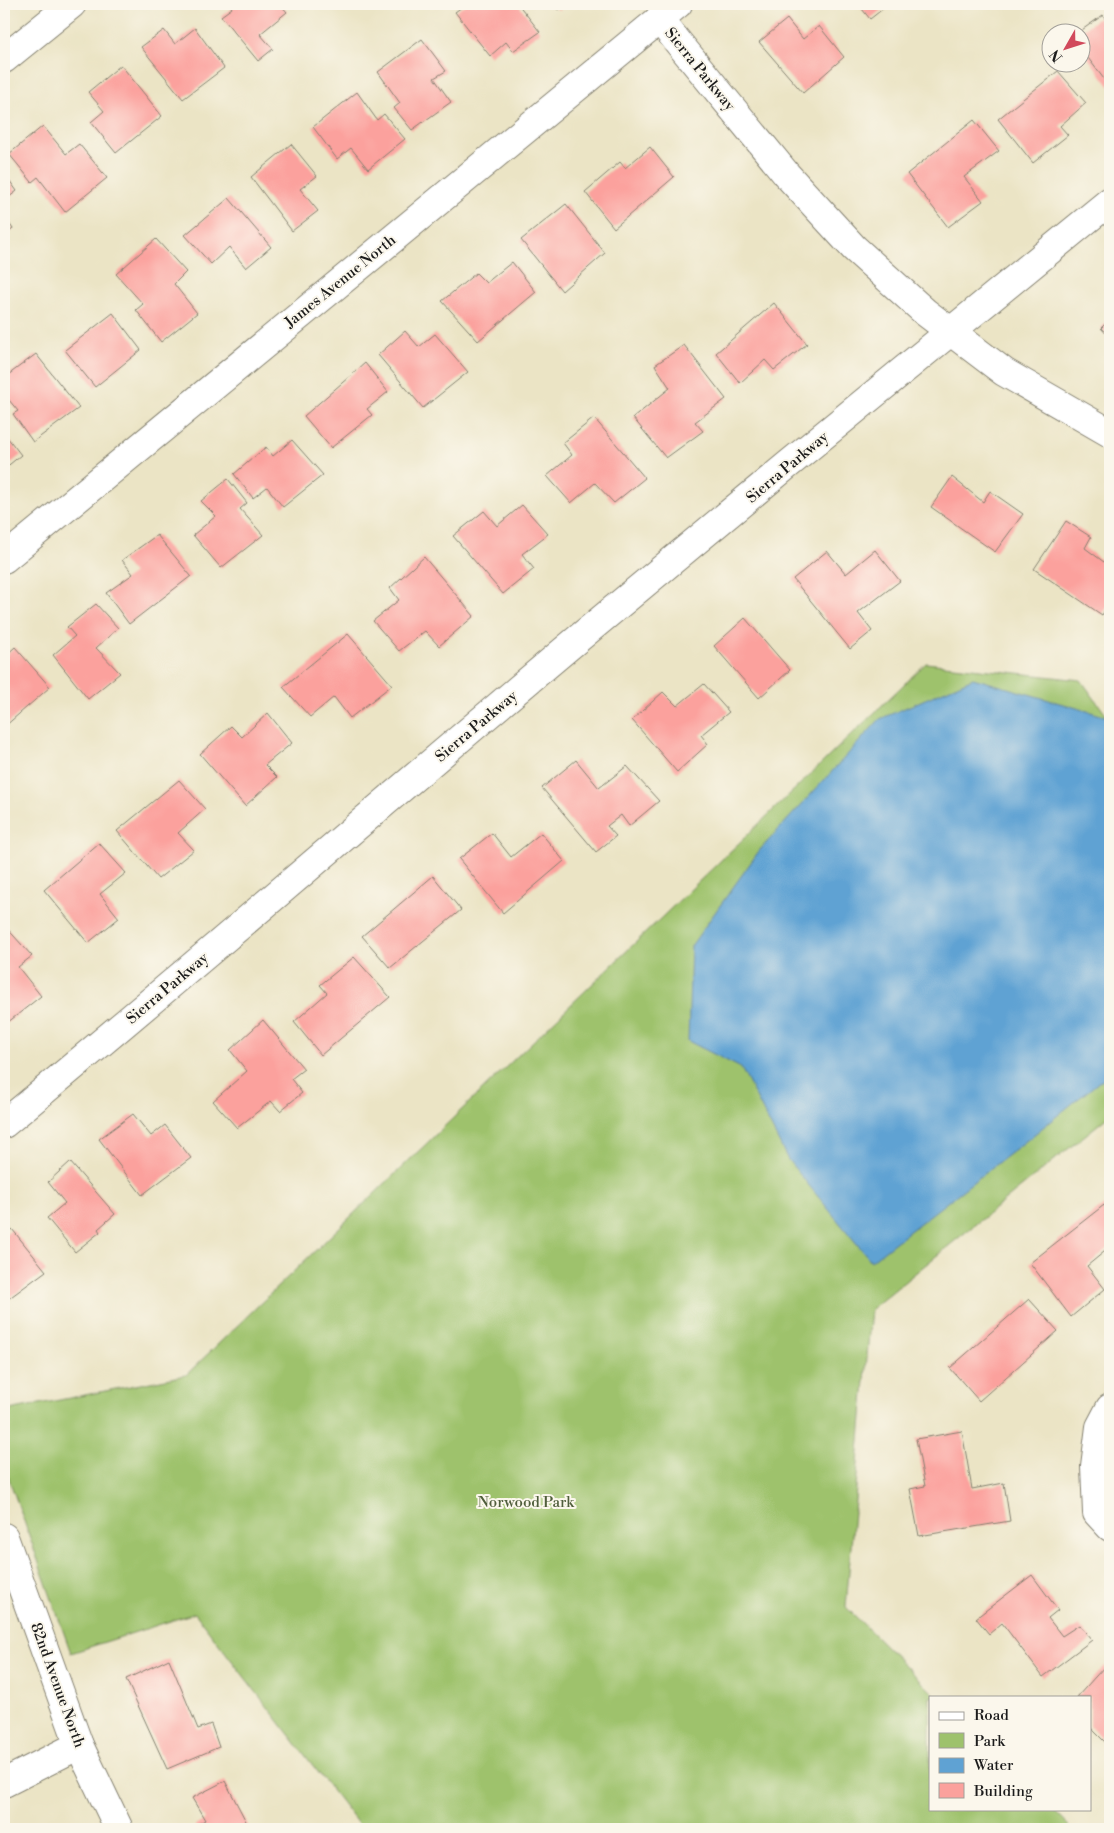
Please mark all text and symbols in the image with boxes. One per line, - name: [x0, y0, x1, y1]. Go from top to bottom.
- north arrow: [1042, 22, 1092, 72]
- street label: Sierra Parkway: [660, 24, 739, 115]
- text: N: [1046, 46, 1067, 66]
- street label: James Avenue North: [280, 231, 400, 333]
- street label: Sierra Parkway: [742, 427, 833, 507]
- street label: Sierra Parkway: [431, 686, 522, 766]
- street label: Sierra Parkway: [122, 948, 213, 1028]
- park label: Norwood Park: [478, 1493, 575, 1512]
- street label: 82nd Avenue North: [26, 1620, 89, 1750]
- legend: [929, 1696, 1092, 1810]
- text: Road: [974, 1706, 1009, 1725]
- text: Park: [974, 1732, 1006, 1751]
- text: Water: [973, 1756, 1014, 1775]
- text: Building: [973, 1782, 1033, 1801]

